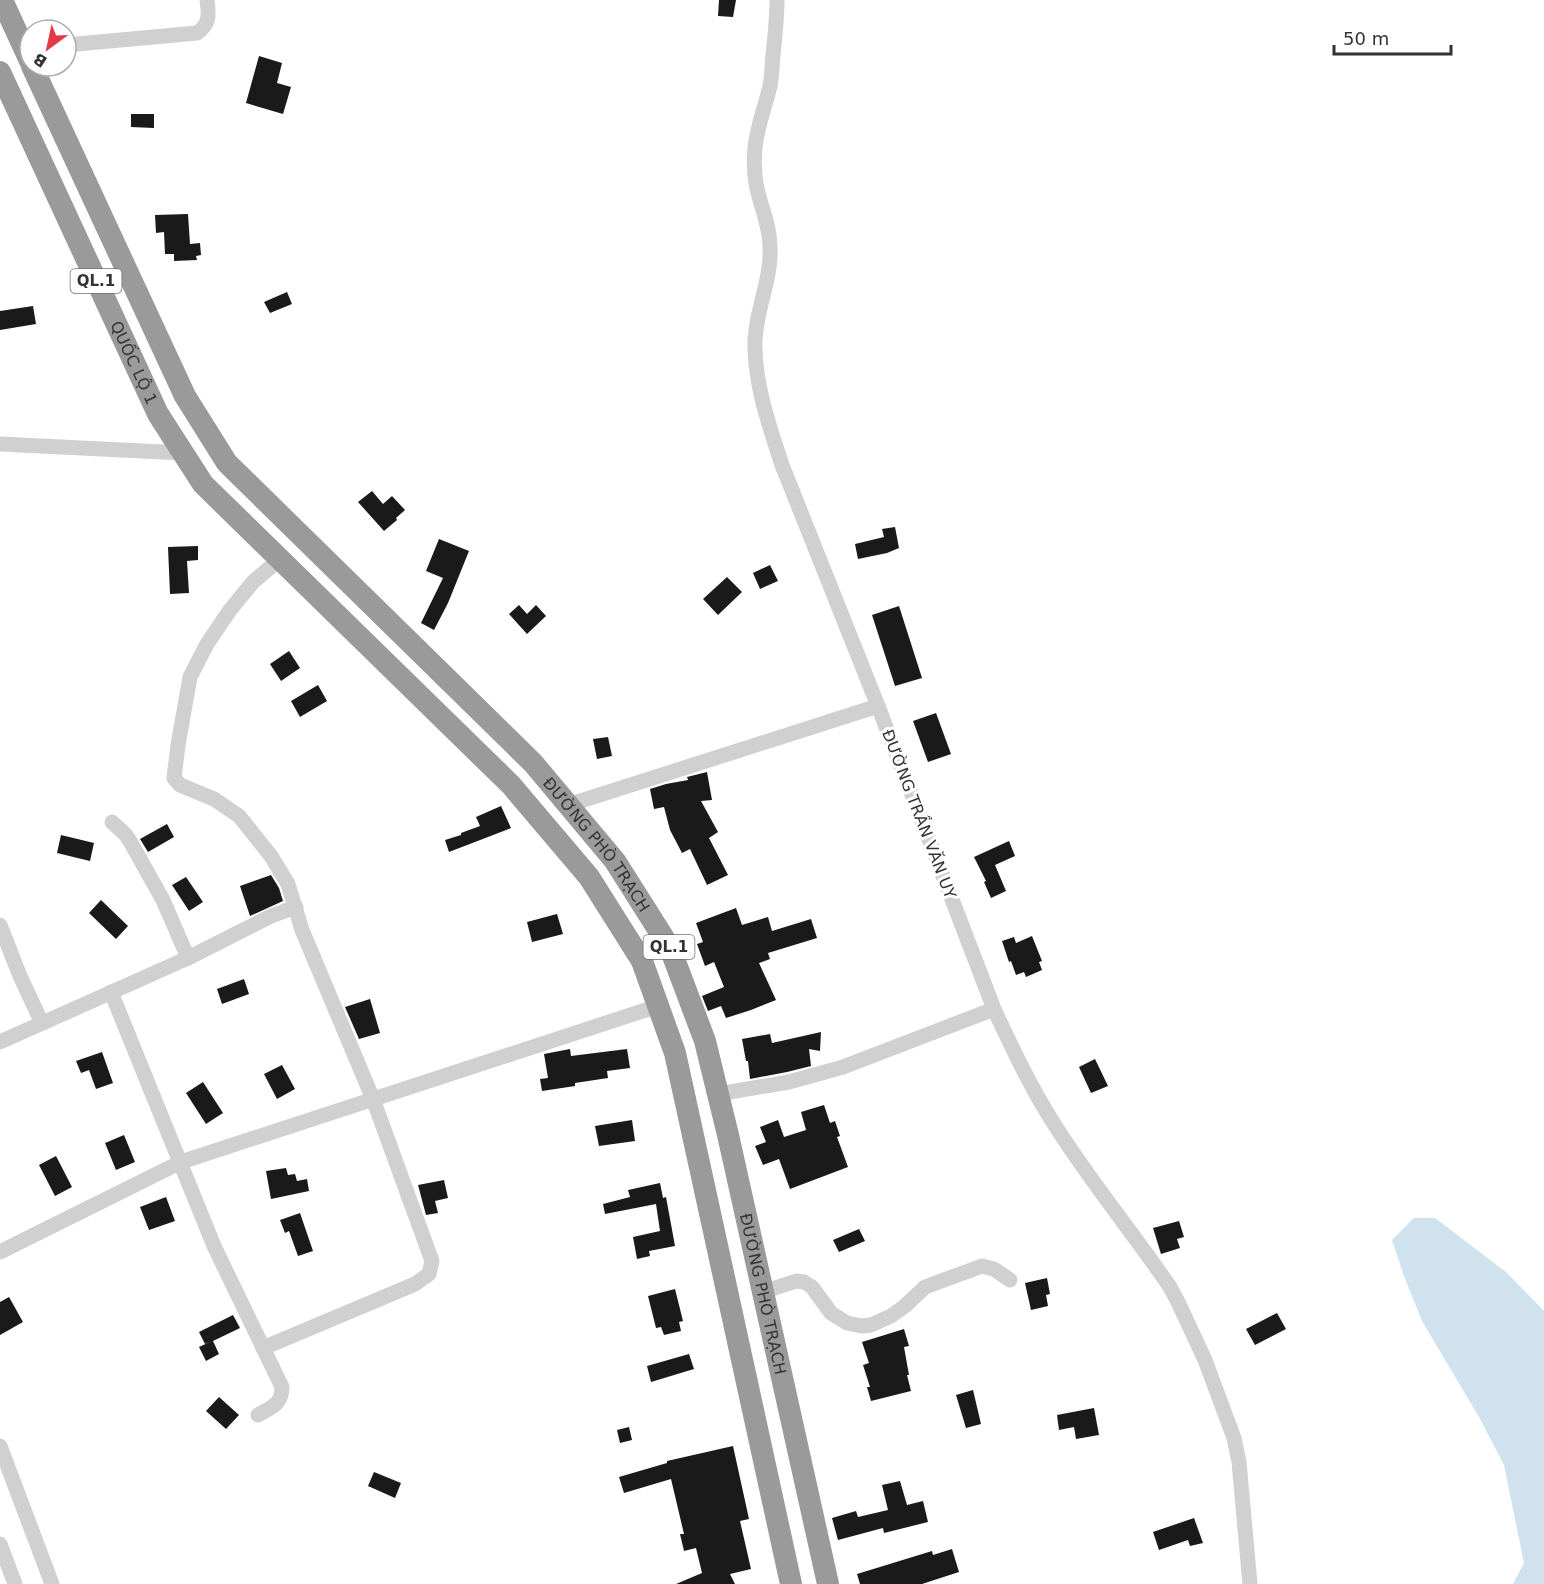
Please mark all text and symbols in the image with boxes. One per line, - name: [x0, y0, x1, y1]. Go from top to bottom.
- north arrow: [18, 18, 78, 78]
- scale bar: [1334, 18, 1451, 56]
- text: 50 m: [1343, 28, 1389, 49]
- text: B: [30, 49, 50, 71]
- road number: QL.1: [70, 269, 122, 293]
- street label: QUỐC LỘ 1: [107, 318, 162, 407]
- street label: ĐƯỜNG TRẦN VĂN UY: [878, 726, 962, 901]
- street label: ĐƯỜNG PHÒ TRẠCH: [539, 773, 654, 915]
- road number: QL.1: [644, 935, 694, 959]
- street label: ĐƯỜNG PHÒ TRẠCH: [736, 1211, 791, 1376]

